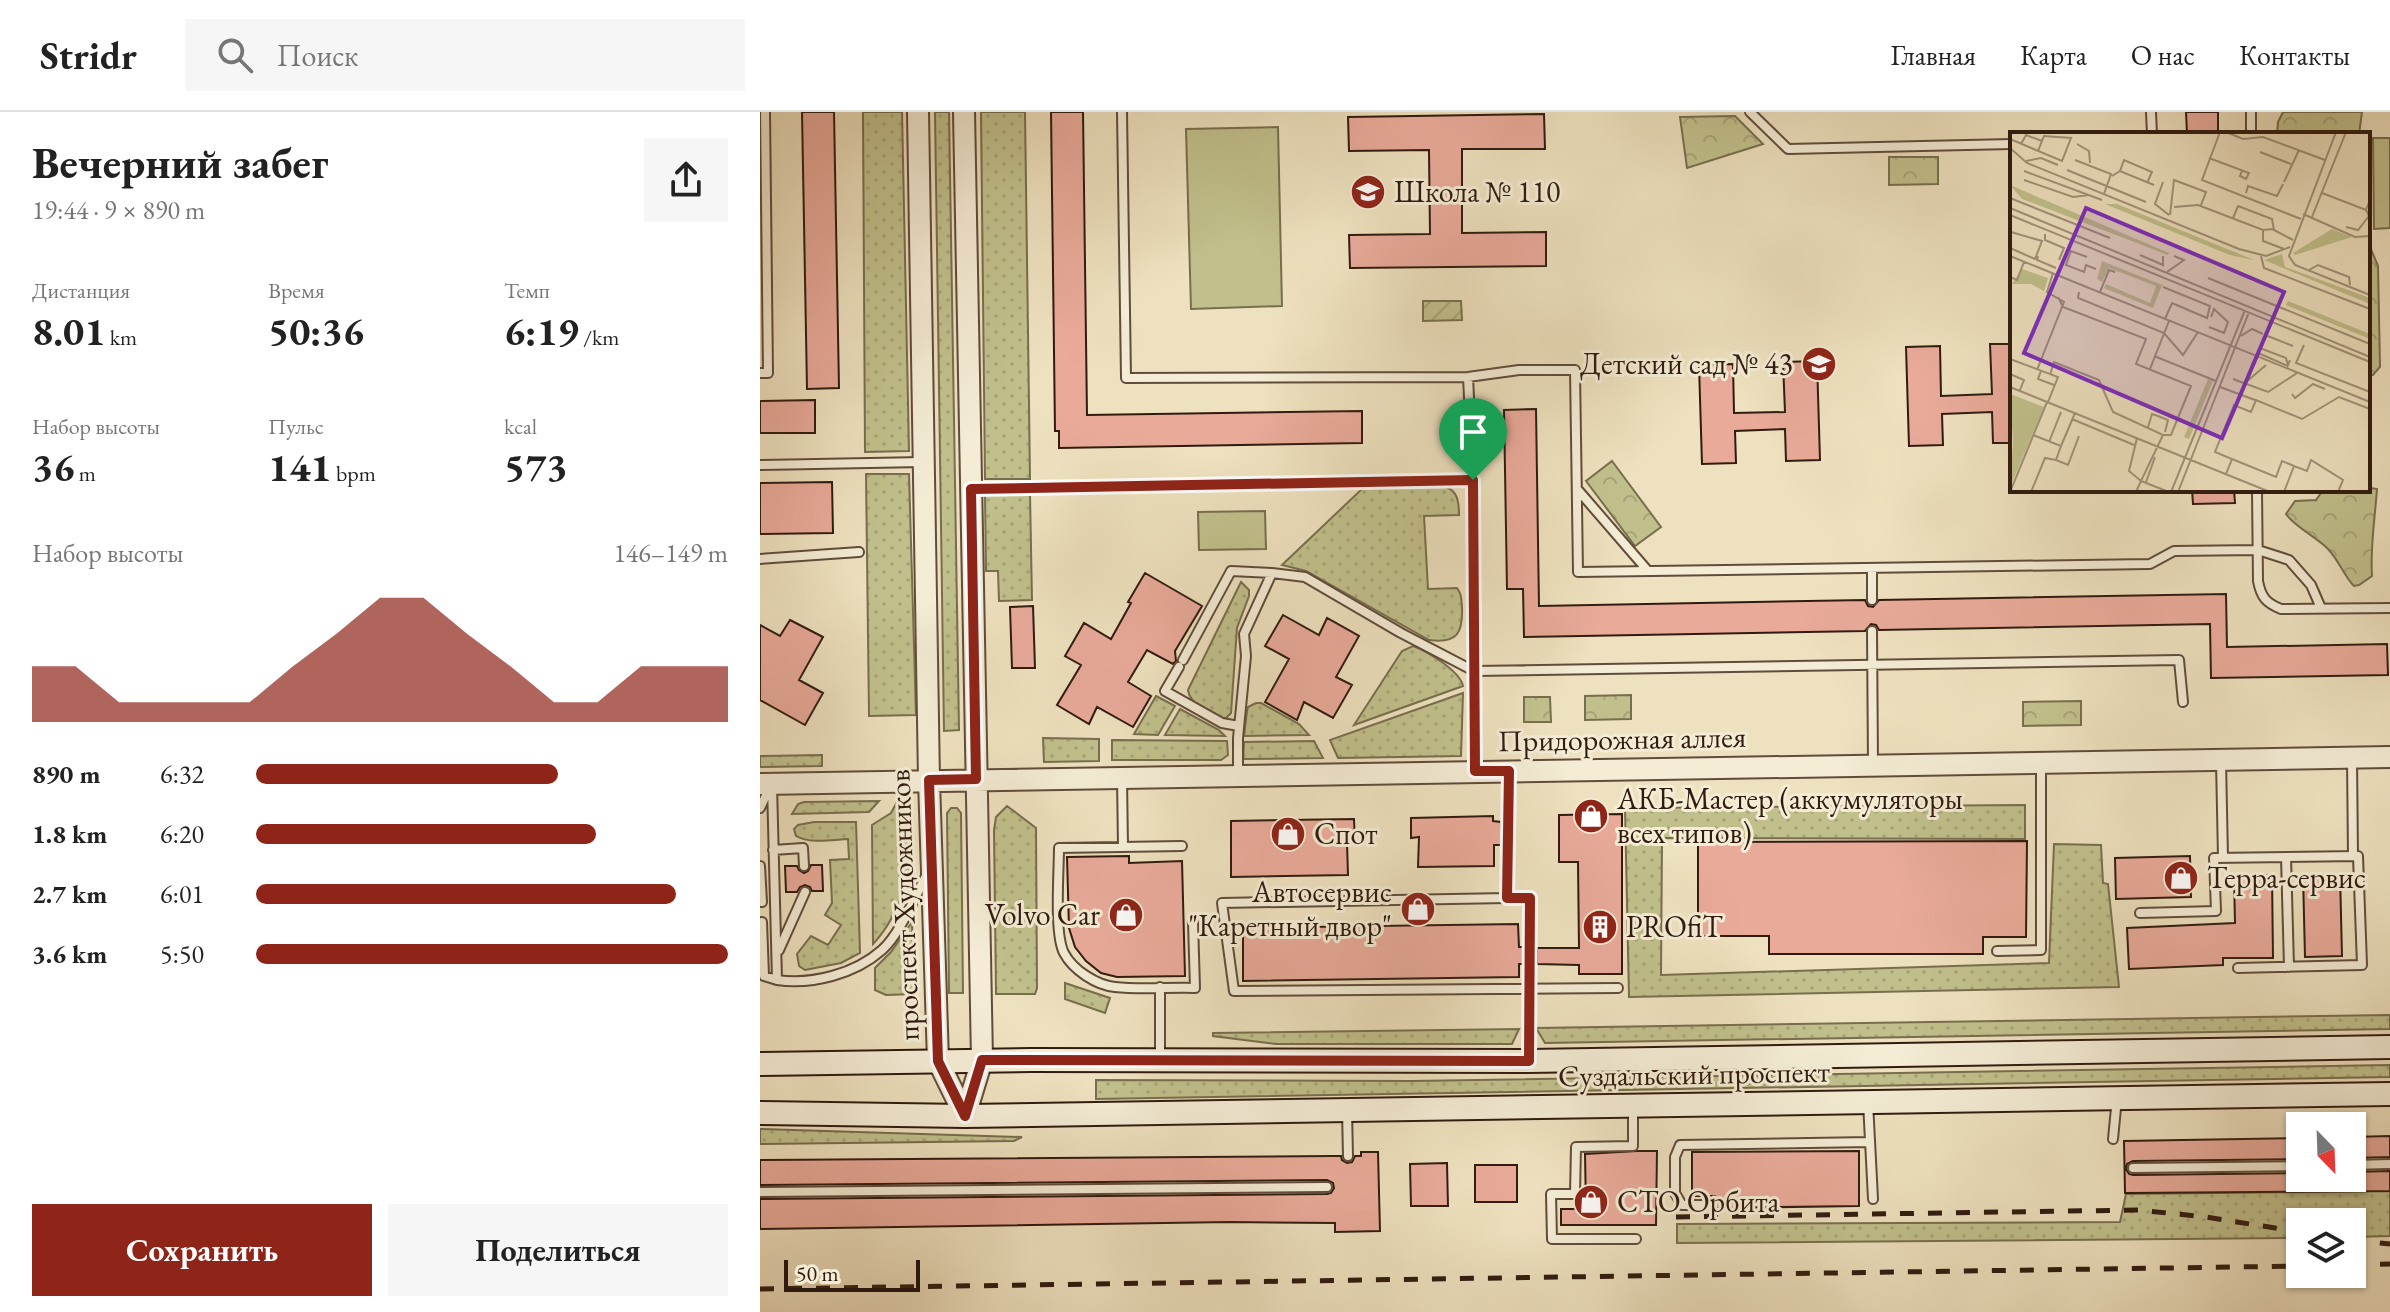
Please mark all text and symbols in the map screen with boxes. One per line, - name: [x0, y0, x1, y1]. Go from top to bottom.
- search box: [185, 19, 745, 91]
- text: Stridr: [40, 31, 137, 80]
- icon: search: [213, 33, 257, 77]
- text: Поиск: [277, 36, 358, 75]
- text: Главная: [1891, 37, 1976, 73]
- text: Карта: [2020, 37, 2087, 73]
- text: О нас: [2131, 37, 2195, 73]
- text: Контакты: [2239, 37, 2350, 73]
- inset map: [2010, 132, 2370, 492]
- text: Вечерний забег: [32, 134, 328, 191]
- button: share: [644, 138, 728, 222]
- place label: Школа № 110: [1394, 172, 1560, 211]
- school or university icon: Школа № 110: [1349, 173, 1387, 211]
- text: 19:44 · 9 × 890 m: [32, 193, 205, 227]
- text: Дистанция: [32, 276, 130, 305]
- text: Время: [268, 276, 325, 305]
- text: Темп: [504, 276, 550, 305]
- text: 8.01: [32, 305, 105, 357]
- text: 50:36: [268, 305, 364, 357]
- text: 6:19: [504, 305, 579, 357]
- text: km: [105, 323, 137, 352]
- text: /km: [579, 323, 619, 352]
- place label: Детский сад № 43: [1580, 344, 1793, 383]
- school or university icon: Детский сад № 43: [1800, 345, 1838, 383]
- pin: [1439, 398, 1507, 480]
- icon: arrive: [1451, 410, 1495, 454]
- text: Набор высоты: [32, 412, 160, 441]
- text: Пульс: [268, 412, 324, 441]
- text: kcal: [504, 412, 537, 441]
- text: 36: [32, 441, 74, 493]
- text: 141: [268, 441, 331, 493]
- text: 573: [504, 441, 567, 493]
- text: m: [74, 459, 96, 488]
- text: bpm: [331, 459, 376, 488]
- text: Набор высоты: [32, 536, 183, 570]
- text: 146–149 m: [613, 536, 728, 570]
- street label: Придорожная аллея: [1497, 717, 1747, 760]
- text: 890 m: [32, 757, 100, 791]
- text: 6:32: [160, 757, 204, 791]
- street label: проспект Художников: [879, 769, 928, 1041]
- place label: АКБ-Мастер (аккумуляторы всех типов): [1616, 779, 1963, 852]
- shop icon: АКБ-Мастер (аккумуляторы всех типов): [1572, 797, 1610, 835]
- place label: Спот: [1314, 814, 1378, 853]
- shop icon: Спот: [1269, 815, 1307, 853]
- text: 1.8 km: [32, 817, 107, 851]
- text: 6:20: [160, 817, 204, 851]
- place label: Терра-сервис: [2207, 858, 2366, 897]
- shop icon: Терра-сервис: [2162, 859, 2200, 897]
- place label: Автосервис "Каретный двор": [1188, 872, 1392, 945]
- text: 2.7 km: [32, 877, 107, 911]
- text: 6:01: [160, 877, 204, 911]
- shop icon: Автосервис "Каретный двор": [1399, 890, 1437, 928]
- place label: Volvo Car: [985, 895, 1100, 934]
- shop icon: Volvo Car: [1107, 896, 1145, 934]
- place label: PROfiT: [1626, 907, 1723, 946]
- building icon: PROfiT: [1581, 908, 1619, 946]
- text: 3.6 km: [32, 937, 107, 971]
- text: 5:50: [160, 937, 204, 971]
- street label: Суздальский проспект: [1558, 1052, 1830, 1095]
- north arrow: [2286, 1112, 2366, 1192]
- map controls: [2286, 1112, 2366, 1288]
- place label: СТО Орбита: [1617, 1182, 1779, 1221]
- shop icon: СТО Орбита: [1572, 1183, 1610, 1221]
- button: Сохранить: [32, 1204, 372, 1296]
- button: Поделиться: [388, 1204, 728, 1296]
- button: layers: [2286, 1208, 2366, 1288]
- scale bar: [784, 1256, 920, 1292]
- text: 50 m: [796, 1259, 839, 1288]

